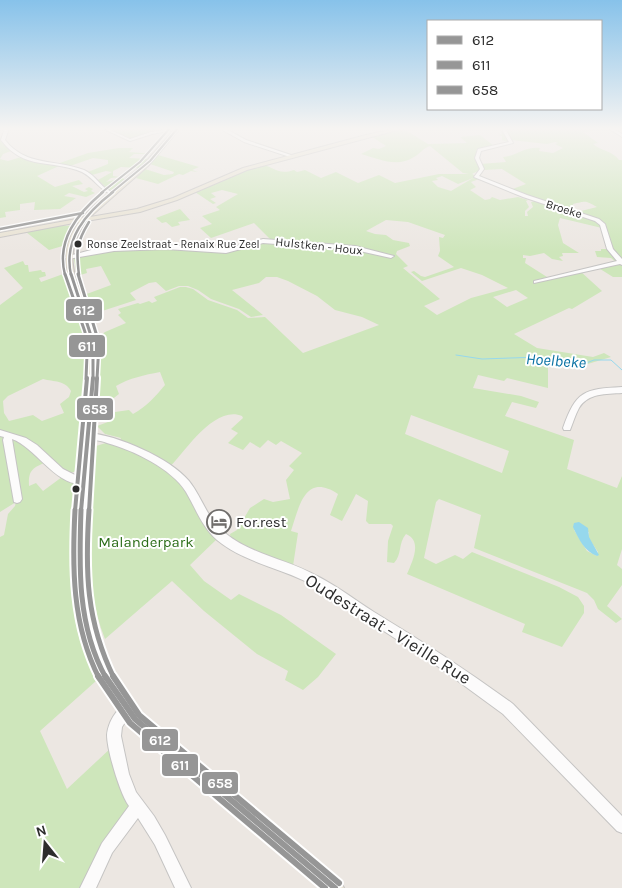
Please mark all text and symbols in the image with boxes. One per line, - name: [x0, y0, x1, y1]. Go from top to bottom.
- legend: [427, 20, 602, 110]
- text: 612: [472, 31, 494, 49]
- text: 611: [472, 56, 491, 74]
- text: 658: [472, 81, 498, 99]
- street label: Broeke: [544, 197, 584, 221]
- street label: Hulstken - Houx: [275, 234, 363, 258]
- place label: Ronse Zeelstraat - Renaix Rue Zeel: [87, 238, 260, 251]
- marker: Ronse Zeelstraat - Renaix Rue Zeel: [73, 239, 83, 249]
- line badge: 612: [65, 298, 103, 322]
- text: 612: [73, 302, 95, 319]
- line badge: 611: [68, 334, 106, 358]
- text: 611: [78, 338, 96, 355]
- water label: Hoelbeke: [525, 349, 587, 372]
- line badge: 658: [76, 397, 114, 421]
- text: 658: [82, 401, 108, 418]
- unlabelled marker: [71, 484, 81, 494]
- hotel icon: For.rest: [206, 509, 232, 535]
- place label: For.rest: [236, 513, 287, 531]
- park label: Malanderpark: [98, 533, 194, 551]
- street label: Oudestraat - Vieille Rue: [301, 569, 475, 689]
- line badge: 612: [141, 728, 179, 752]
- text: 612: [149, 732, 171, 749]
- line badge: 611: [161, 753, 199, 777]
- text: 611: [171, 757, 189, 774]
- line badge: 658: [201, 771, 239, 795]
- text: 658: [207, 775, 233, 792]
- north arrow: [20, 818, 70, 868]
- text: N: [34, 821, 49, 841]

